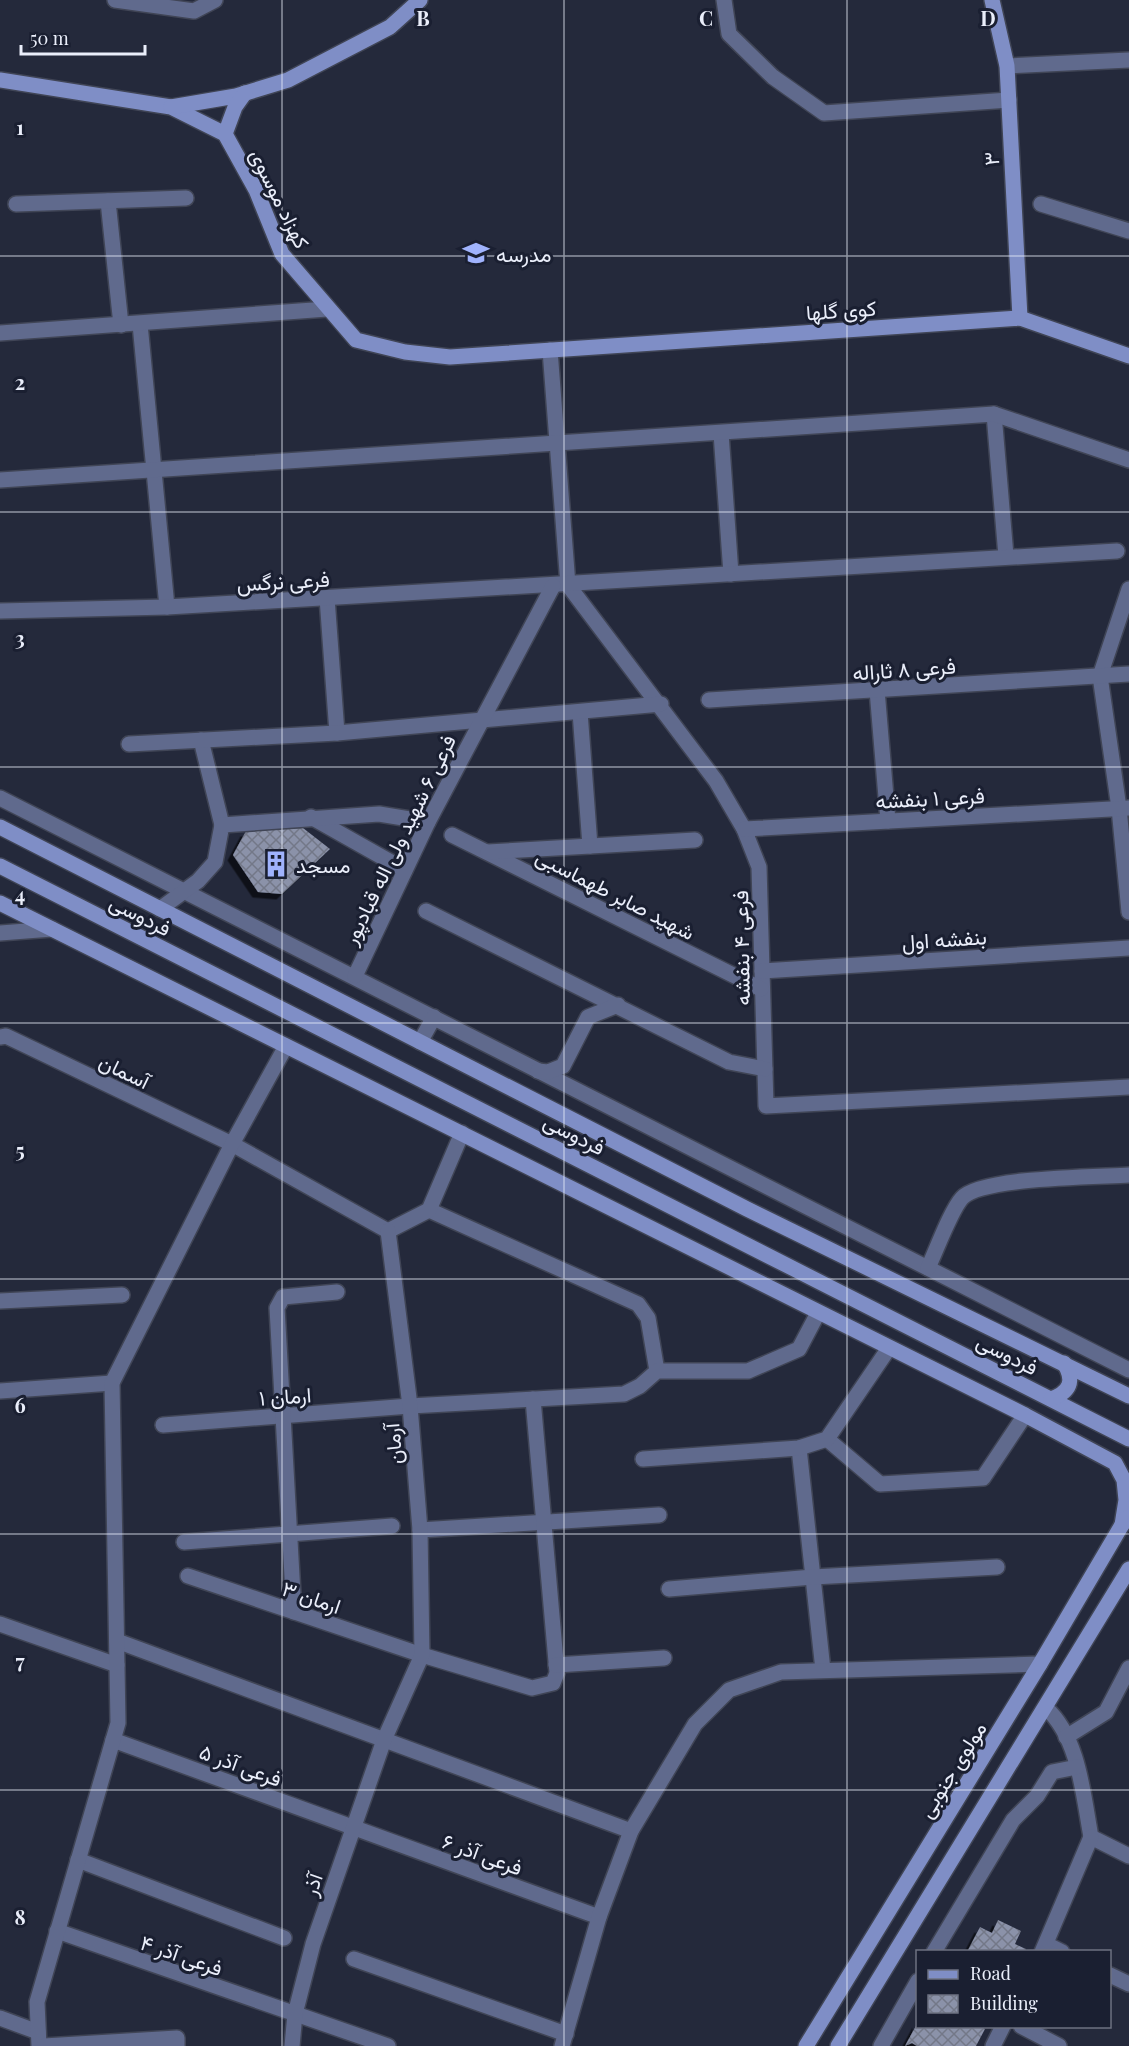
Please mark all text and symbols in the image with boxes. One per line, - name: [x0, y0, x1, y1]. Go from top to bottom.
- text: B: [416, 4, 430, 31]
- text: C: [699, 4, 713, 31]
- text: D: [980, 4, 996, 31]
- scale bar: [21, 18, 146, 56]
- text: 50 m: [30, 26, 69, 50]
- text: 1: [16, 113, 24, 140]
- street label: کهزاد موسوی: [244, 143, 317, 253]
- street label: ۳: [976, 152, 1004, 166]
- school or university icon: مدرسه: [461, 238, 491, 268]
- place label: مدرسه: [496, 239, 551, 268]
- street label: کوی گلها: [805, 293, 877, 326]
- text: 2: [15, 368, 25, 395]
- street label: فرعی نرگس: [236, 564, 330, 597]
- text: 3: [15, 624, 25, 651]
- street label: فرعی ۸ ثاراله: [851, 650, 957, 687]
- street label: فرعی ۶ شهید ولی اله قبادپور: [335, 729, 463, 950]
- street label: فرعی ۱ بنفشه: [875, 780, 985, 815]
- street label: شهید صابر طهماسبی: [531, 841, 700, 946]
- building icon: مسجد: [261, 849, 291, 879]
- place label: مسجد: [296, 850, 350, 878]
- text: 4: [15, 880, 25, 907]
- street label: فردوسی: [105, 887, 177, 942]
- street label: فرعی ۴ بنفشه: [725, 890, 756, 1006]
- street label: بنفشه اول: [901, 921, 988, 956]
- street label: آسمان: [95, 1046, 157, 1095]
- street label: فردوسی: [539, 1106, 611, 1161]
- text: 5: [15, 1136, 25, 1163]
- street label: فردوسی: [972, 1326, 1044, 1381]
- street label: ارمان ۱: [258, 1379, 312, 1412]
- text: 6: [14, 1391, 26, 1418]
- street label: آرمان: [376, 1420, 409, 1466]
- street label: ارمان ۳: [279, 1573, 345, 1620]
- text: 7: [15, 1647, 25, 1674]
- street label: مولوی جنوبی: [910, 1716, 992, 1823]
- street label: فرعی آذر ۵: [196, 1736, 286, 1793]
- street label: فرعی آذر ۶: [439, 1826, 527, 1881]
- street label: آذر: [294, 1867, 329, 1900]
- text: 8: [14, 1903, 26, 1930]
- street label: فرعی آذر ۴: [137, 1927, 227, 1982]
- legend: [916, 1950, 1111, 2028]
- text: Road: [970, 1961, 1011, 1985]
- text: Building: [970, 1991, 1038, 2015]

